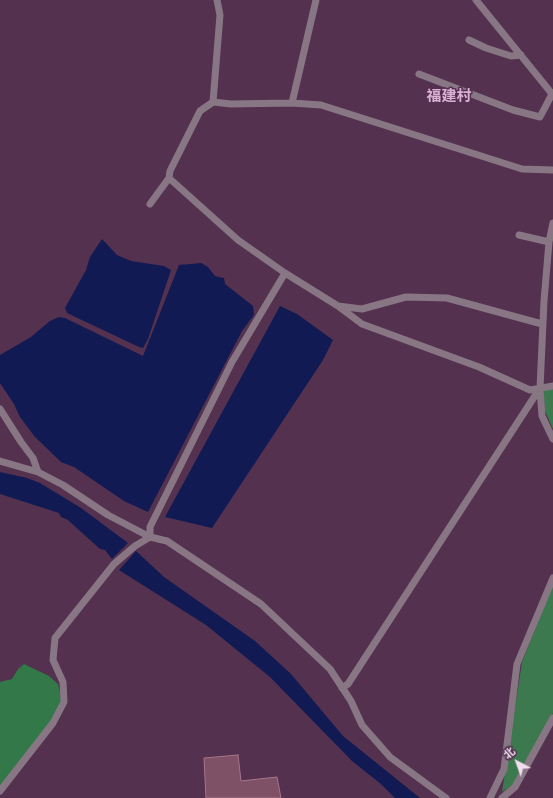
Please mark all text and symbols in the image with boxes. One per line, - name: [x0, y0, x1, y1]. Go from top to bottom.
- district label: 福建村: [427, 88, 471, 106]
- north arrow: [497, 742, 537, 782]
- text: 北: [500, 744, 518, 762]

